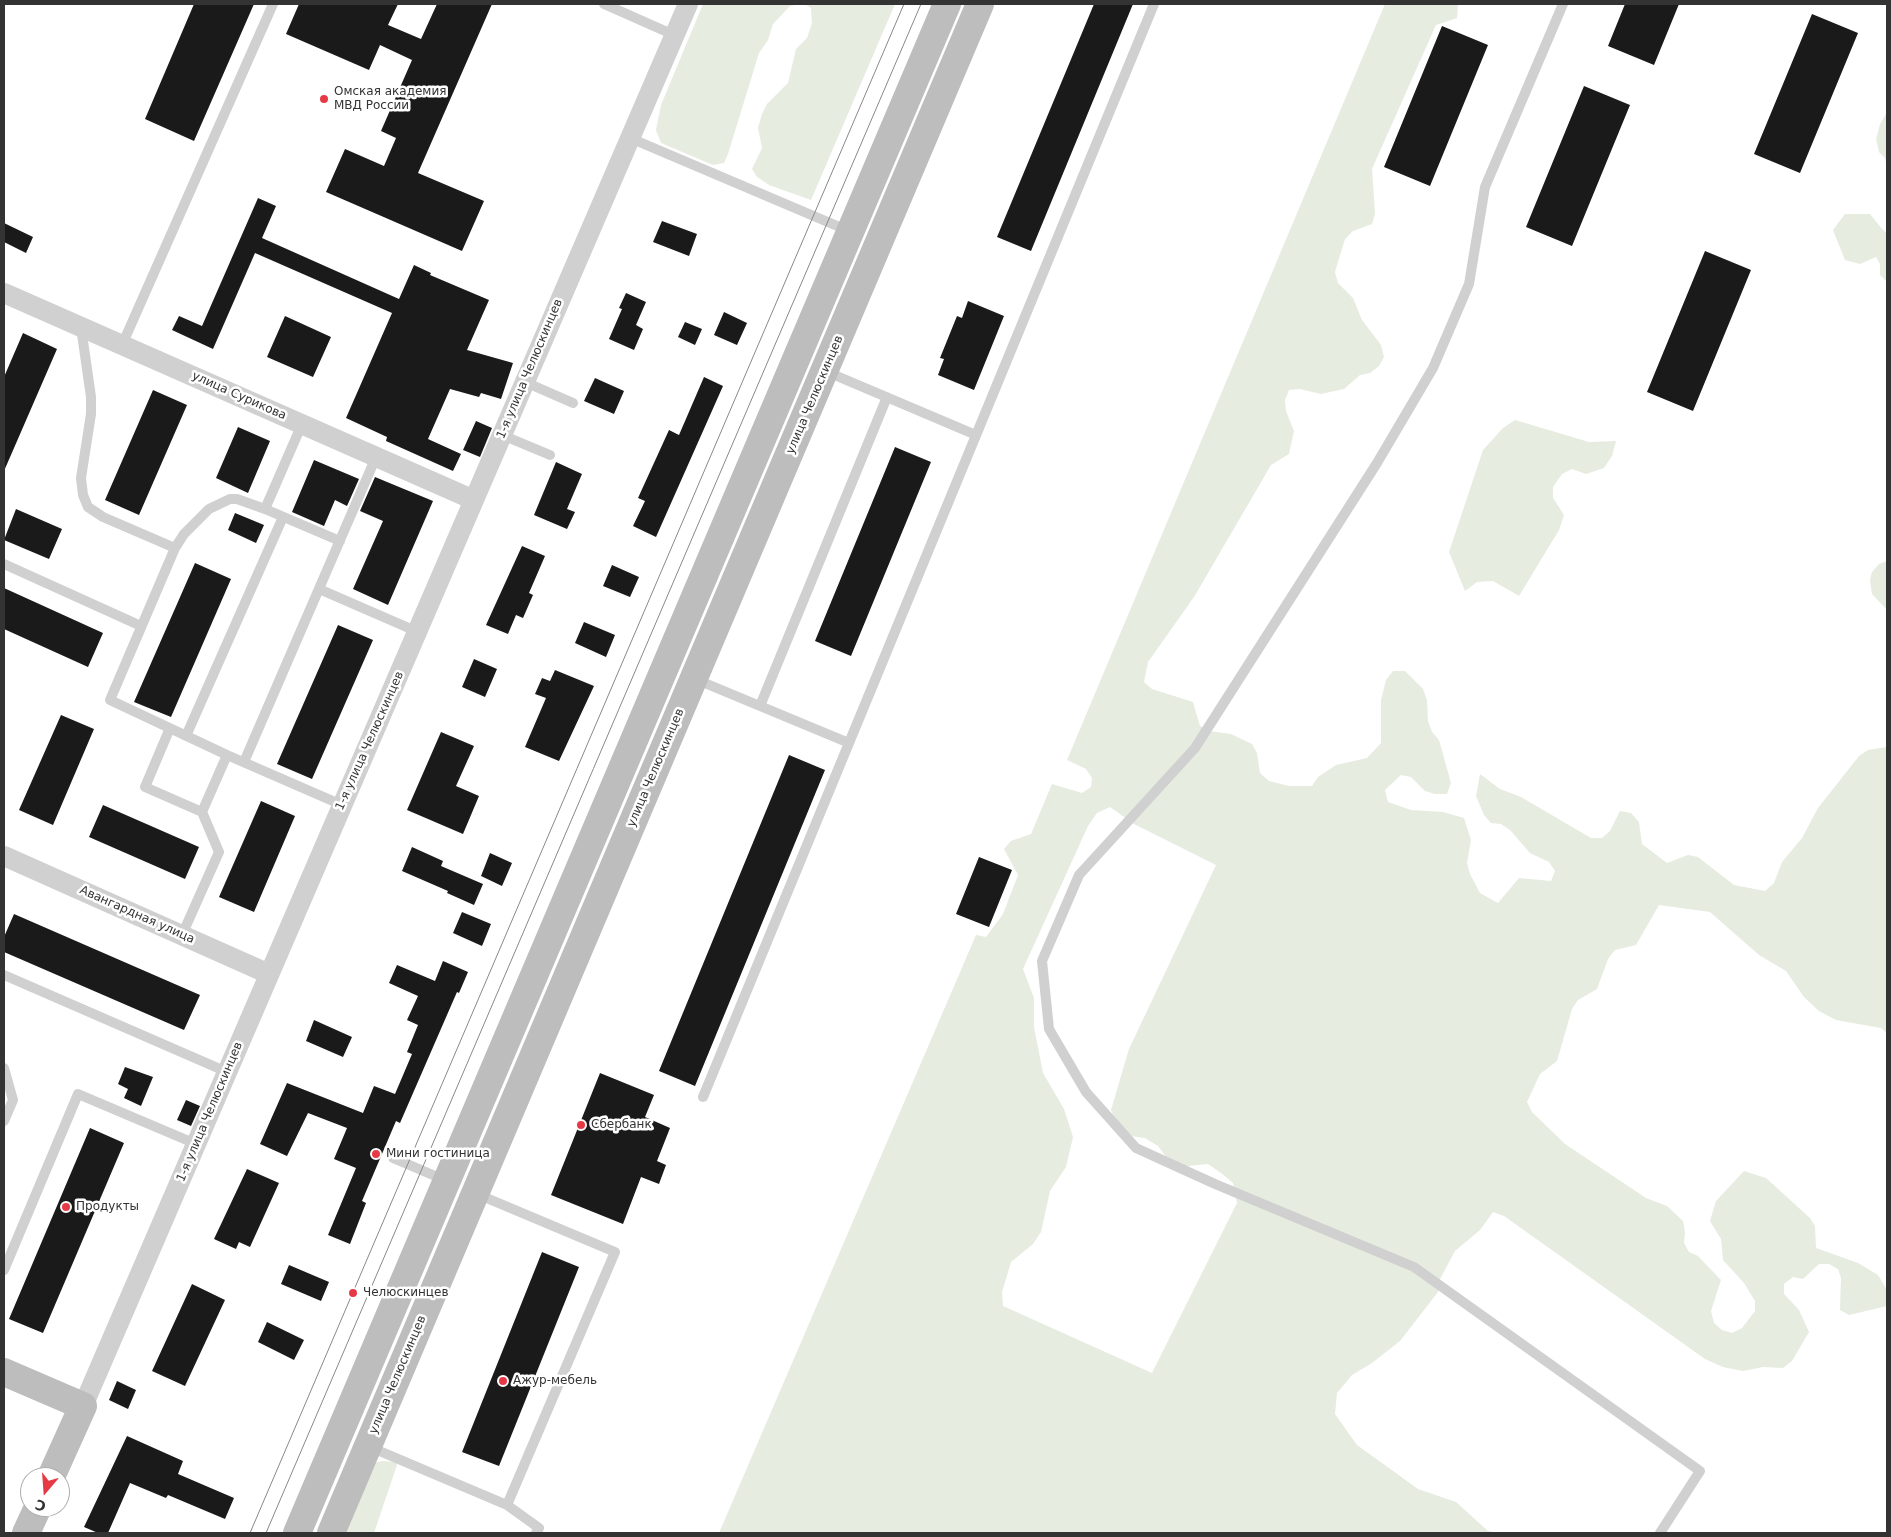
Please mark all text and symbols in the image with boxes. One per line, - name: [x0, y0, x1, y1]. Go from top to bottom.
- place label: Омская академия МВД России: [334, 85, 446, 113]
- marker: Омская академия МВД России: [318, 93, 330, 105]
- street label: 1-я улица Челюскинцев: [494, 297, 566, 441]
- street label: улица Челюскинцев: [783, 334, 847, 456]
- street label: улица Сурикова: [190, 369, 288, 423]
- street label: 1-я улица Челюскинцев: [333, 669, 407, 813]
- street label: улица Челюскинцев: [624, 707, 688, 829]
- street label: Авангардная улица: [77, 883, 197, 947]
- street label: 1-я улица Челюскинцев: [174, 1040, 246, 1184]
- place label: Сбербанк: [591, 1118, 652, 1132]
- marker: Сбербанк: [575, 1119, 587, 1131]
- place label: Мини гостиница: [386, 1147, 490, 1161]
- marker: Мини гостиница: [370, 1148, 382, 1160]
- place label: Продукты: [76, 1200, 139, 1214]
- marker: Продукты: [60, 1201, 72, 1213]
- place label: Челюскинцев: [363, 1286, 448, 1300]
- marker: Челюскинцев: [347, 1287, 359, 1299]
- street label: улица Челюскинцев: [366, 1314, 430, 1436]
- place label: Ажур-мебель: [513, 1374, 597, 1388]
- marker: Ажур-мебель: [497, 1375, 509, 1387]
- north arrow: [20, 1467, 70, 1517]
- text: С: [33, 1496, 48, 1515]

